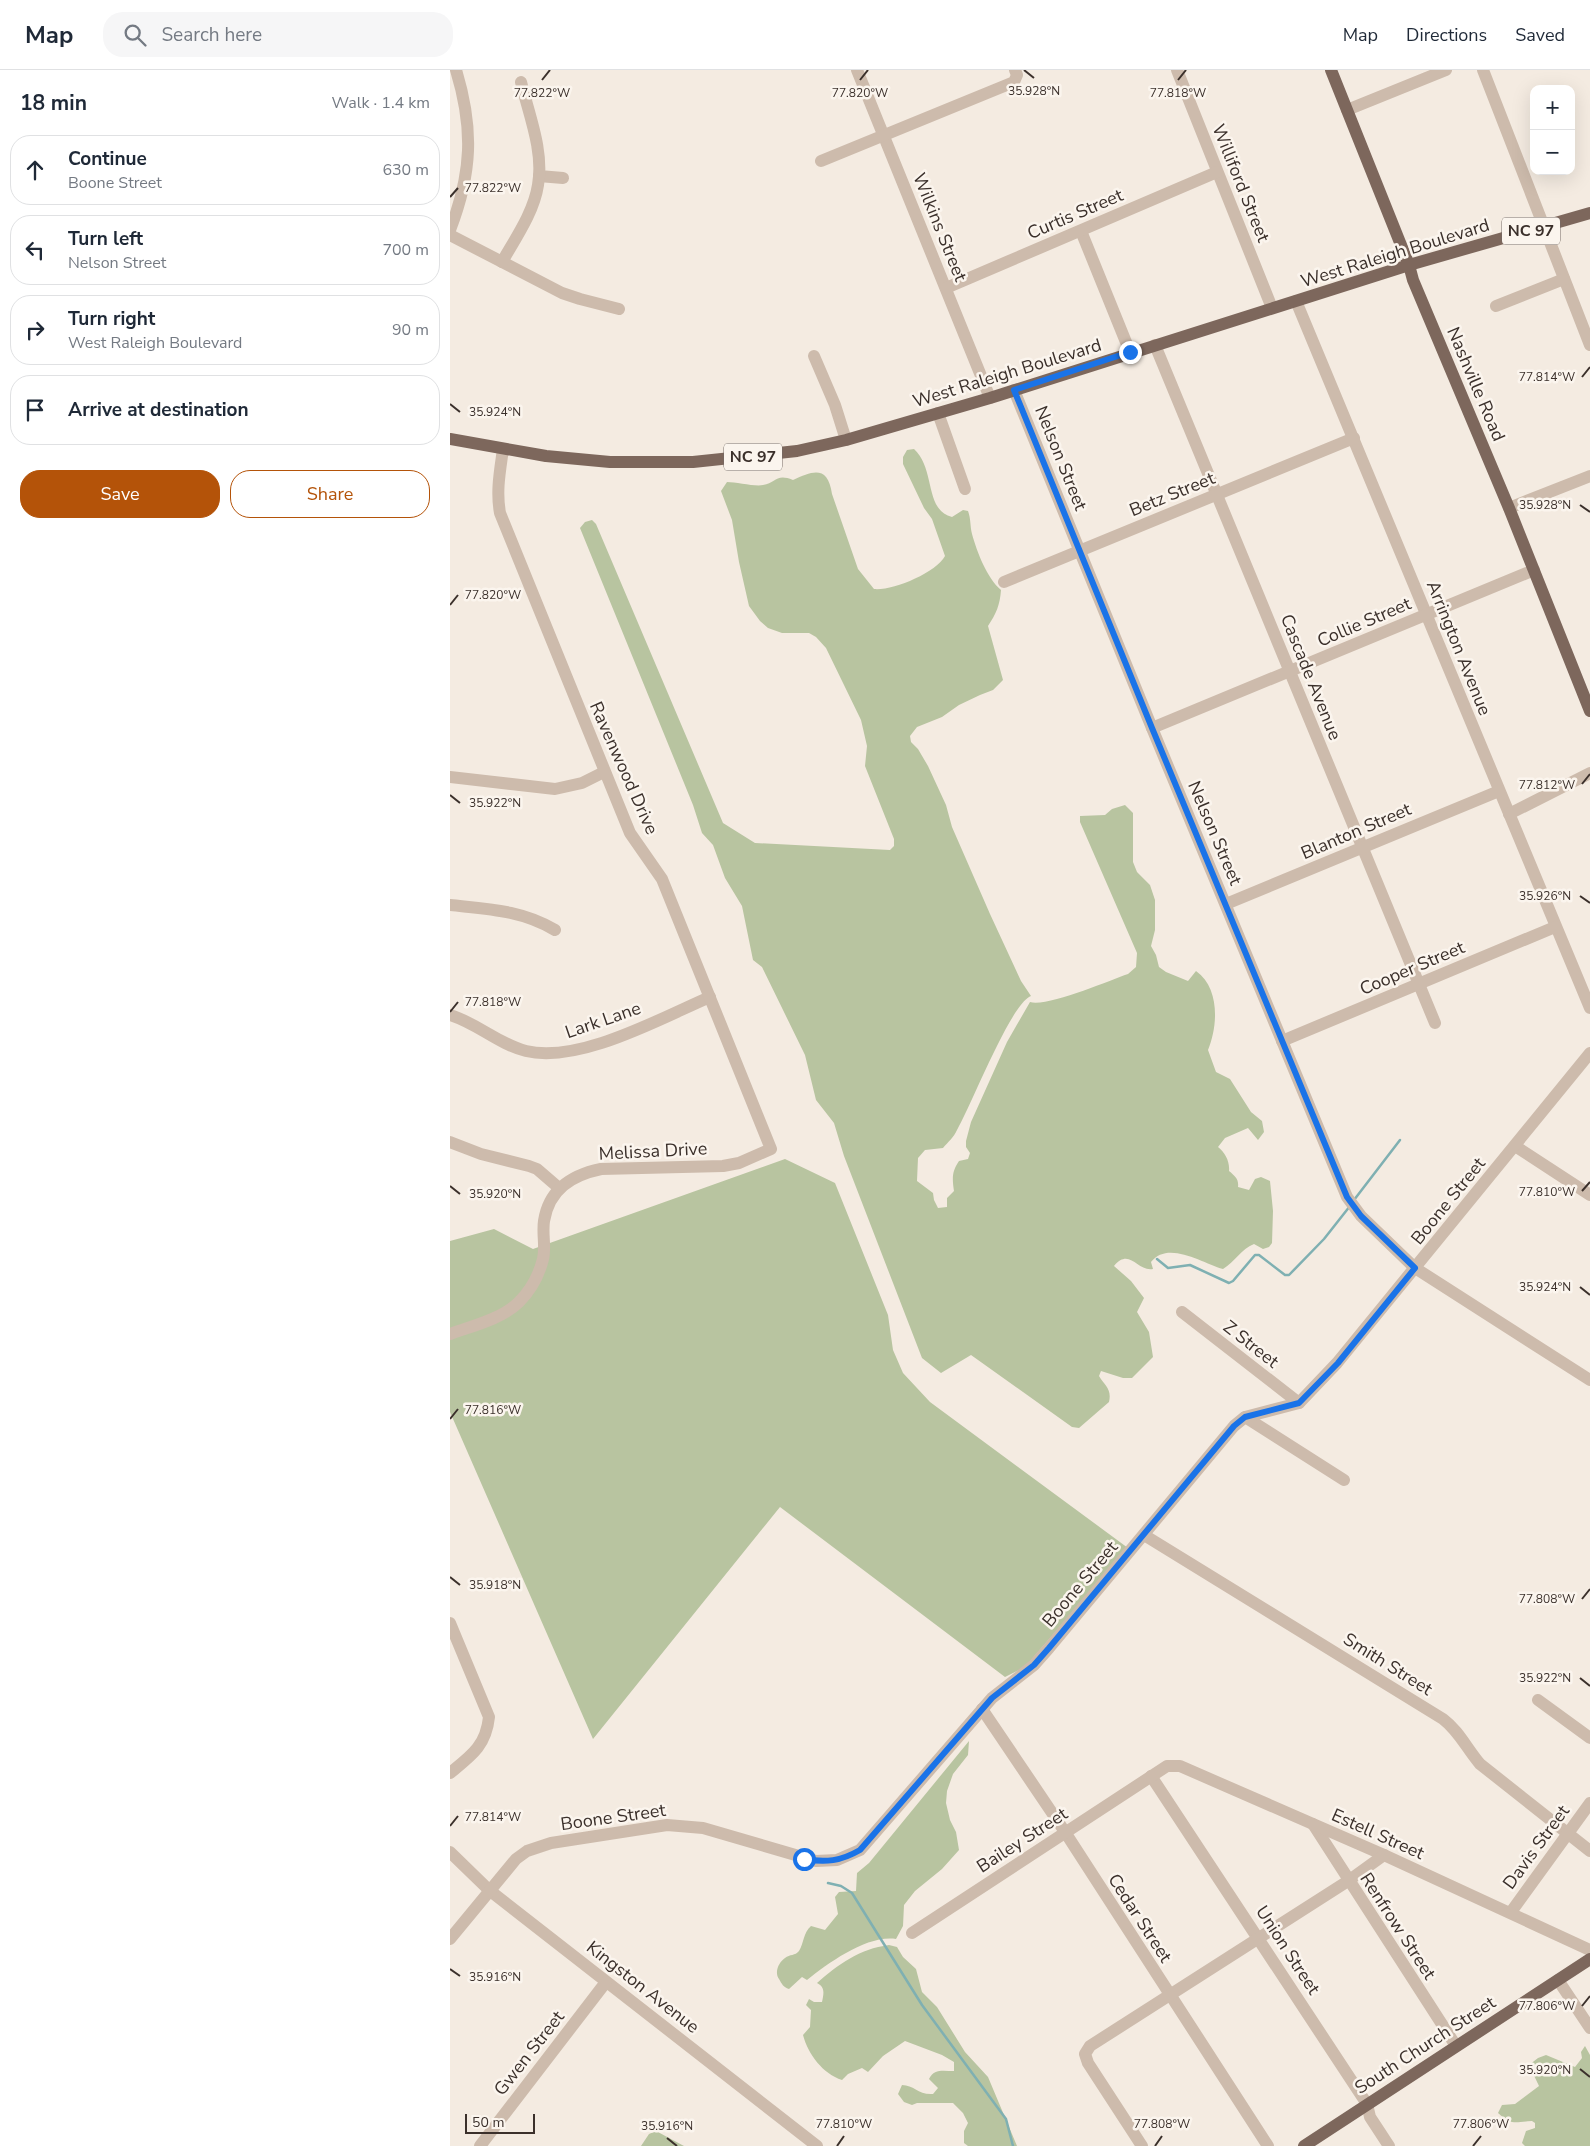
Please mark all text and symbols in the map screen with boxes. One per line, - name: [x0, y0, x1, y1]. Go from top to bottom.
- search box: [103, 12, 453, 57]
- text: Map: [25, 19, 73, 51]
- icon: search: [121, 21, 149, 49]
- text: Search here: [161, 22, 262, 48]
- text: Map: [1343, 23, 1378, 47]
- text: Directions: [1406, 23, 1487, 47]
- text: Saved: [1515, 23, 1565, 47]
- text: 35.928°N: [1008, 83, 1060, 99]
- text: 77.822°W: [514, 85, 570, 101]
- text: 77.820°W: [832, 85, 888, 101]
- text: 77.818°W: [1150, 85, 1206, 101]
- map controls: [1530, 85, 1575, 175]
- button: +: [1530, 85, 1575, 130]
- text: 18 min: [20, 89, 87, 117]
- text: Walk · 1.4 km: [332, 92, 430, 114]
- street label: Williford Street: [1206, 120, 1276, 246]
- button: −: [1530, 130, 1575, 175]
- text: Continue: [68, 146, 147, 172]
- icon: ahead: [21, 156, 49, 184]
- text: 630 m: [382, 159, 429, 181]
- street label: Wilkins Street: [907, 169, 973, 286]
- text: Boone Street: [68, 172, 162, 194]
- text: 77.822°W: [465, 180, 521, 196]
- street label: Curtis Street: [1023, 183, 1127, 245]
- street label: West Raleigh Boulevard: [1298, 213, 1492, 293]
- road number: NC 97: [1502, 218, 1560, 245]
- text: Turn left: [68, 226, 143, 252]
- icon: left: [21, 236, 49, 264]
- text: 700 m: [382, 239, 429, 261]
- text: Nelson Street: [68, 252, 166, 274]
- text: Turn right: [68, 306, 155, 332]
- icon: right: [21, 316, 49, 344]
- text: 90 m: [392, 319, 429, 341]
- street label: Nashville Road: [1441, 323, 1511, 445]
- text: West Raleigh Boulevard: [68, 332, 242, 354]
- street label: West Raleigh Boulevard: [910, 333, 1104, 413]
- route end: [1119, 341, 1142, 364]
- text: 77.814°W: [1519, 369, 1575, 385]
- icon: arrive: [21, 396, 49, 424]
- text: Arrive at destination: [68, 397, 249, 423]
- street label: Nelson Street: [1029, 402, 1093, 514]
- text: 35.924°N: [469, 404, 521, 420]
- road number: NC 97: [724, 444, 782, 471]
- street label: Betz Street: [1126, 466, 1219, 522]
- button: Save: [20, 470, 220, 518]
- button: Share: [230, 470, 430, 518]
- text: 35.928°N: [1519, 497, 1571, 513]
- street label: Arrington Avenue: [1421, 577, 1497, 719]
- text: 77.820°W: [465, 587, 521, 603]
- street label: Collie Street: [1313, 591, 1415, 653]
- street label: Cascade Avenue: [1275, 610, 1347, 744]
- street label: Ravenwood Drive: [584, 698, 664, 838]
- street label: Nelson Street: [1182, 777, 1248, 889]
- text: 77.812°W: [1519, 777, 1575, 793]
- text: 35.922°N: [469, 795, 521, 811]
- street label: Blanton Street: [1297, 797, 1415, 865]
- text: 35.926°N: [1519, 888, 1571, 904]
- street label: Cooper Street: [1356, 935, 1469, 1001]
- text: 77.818°W: [465, 994, 521, 1010]
- street label: Lark Lane: [562, 996, 644, 1044]
- street label: Melissa Drive: [598, 1136, 708, 1166]
- street label: Boone Street: [1405, 1152, 1491, 1250]
- text: 77.810°W: [1519, 1184, 1575, 1200]
- text: 35.920°N: [469, 1186, 521, 1202]
- text: 35.924°N: [1519, 1279, 1571, 1295]
- street label: Z Street: [1218, 1315, 1284, 1374]
- text: 77.816°W: [465, 1402, 521, 1418]
- street label: Boone Street: [1037, 1535, 1124, 1632]
- text: 35.918°N: [469, 1577, 521, 1593]
- text: 77.808°W: [1519, 1591, 1575, 1607]
- street label: Smith Street: [1339, 1627, 1438, 1701]
- text: 35.922°N: [1519, 1670, 1571, 1686]
- street label: Boone Street: [559, 1798, 668, 1836]
- street label: Davis Street: [1497, 1799, 1575, 1894]
- street label: Bailey Street: [972, 1801, 1073, 1878]
- street label: Estell Street: [1328, 1803, 1429, 1865]
- text: 77.814°W: [465, 1809, 521, 1825]
- route start: [793, 1848, 816, 1871]
- street label: Renfrow Street: [1355, 1868, 1442, 1985]
- street label: Cedar Street: [1102, 1869, 1178, 1968]
- street label: Union Street: [1250, 1901, 1326, 2000]
- street label: Kingston Avenue: [582, 1935, 704, 2039]
- text: 35.916°N: [469, 1969, 521, 1985]
- street label: South Church Street: [1350, 1990, 1501, 2100]
- text: 77.806°W: [1519, 1998, 1575, 2014]
- street label: Gwen Street: [488, 2005, 570, 2100]
- text: 35.920°N: [1519, 2062, 1571, 2078]
- scale bar: [465, 2111, 535, 2134]
- text: 50 m: [472, 2113, 504, 2132]
- text: 77.810°W: [816, 2116, 872, 2132]
- text: 77.808°W: [1134, 2116, 1190, 2132]
- text: 77.806°W: [1453, 2116, 1509, 2132]
- text: 35.916°N: [641, 2118, 693, 2134]

